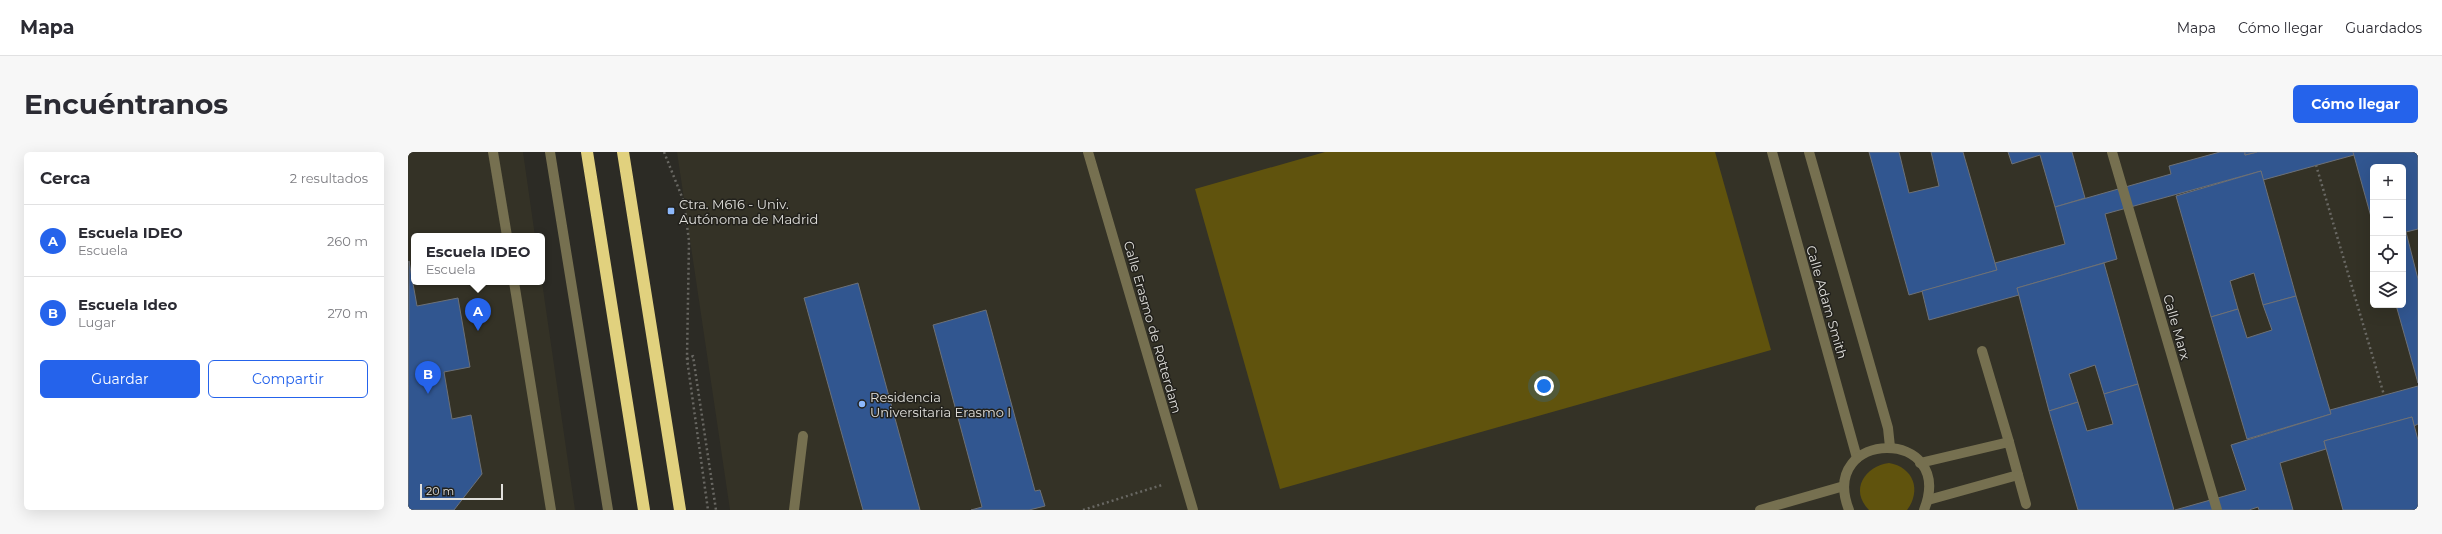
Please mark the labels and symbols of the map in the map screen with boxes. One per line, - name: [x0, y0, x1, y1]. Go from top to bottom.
- place label: Ctra. M616 - Univ. Autónoma de Madrid: [679, 196, 818, 227]
- marker: Ctra. M616 - Univ. Autónoma de Madrid: [666, 206, 676, 216]
- street label: Calle Erasmo de Rotterdam: [1121, 239, 1185, 415]
- street label: Calle Adam Smith: [1803, 243, 1851, 361]
- street label: Calle Marx: [2160, 293, 2194, 362]
- pin: A: [465, 298, 491, 331]
- pin: B: [415, 361, 441, 394]
- your location: [1534, 376, 1554, 396]
- place label: Residencia Universitaria Erasmo I: [870, 389, 1011, 420]
- marker: Residencia Universitaria Erasmo I: [857, 399, 867, 409]
- scale bar: [420, 482, 503, 501]

